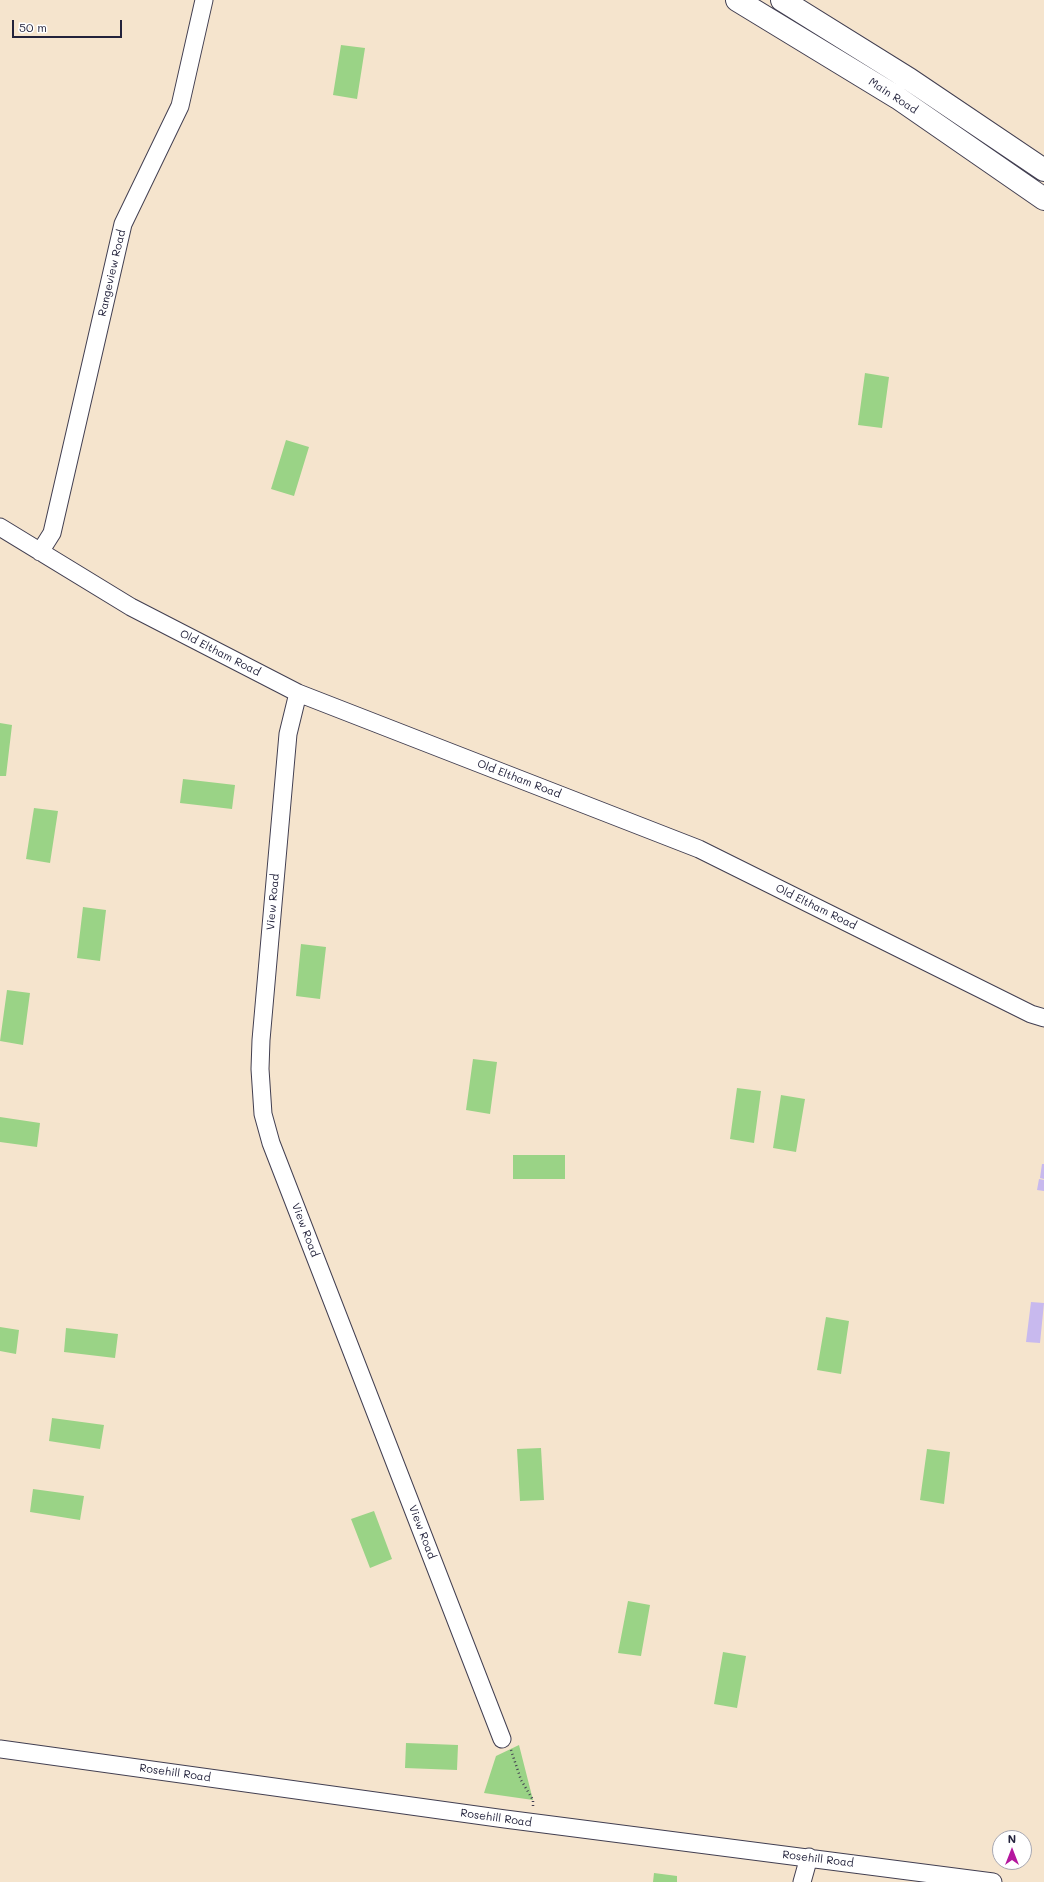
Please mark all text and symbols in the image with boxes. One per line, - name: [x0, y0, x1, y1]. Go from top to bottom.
- scale bar: [14, 12, 124, 38]
- text: 50 m: [19, 19, 47, 35]
- street label: Main Road: [866, 75, 920, 117]
- street label: Rangeview Road: [96, 228, 128, 318]
- street label: Old Eltham Road: [178, 627, 262, 679]
- street label: Old Eltham Road: [475, 757, 563, 801]
- street label: View Road: [264, 873, 282, 931]
- street label: Old Eltham Road: [773, 882, 859, 932]
- street label: View Road: [289, 1201, 321, 1259]
- street label: View Road: [406, 1503, 438, 1561]
- street label: Rosehill Road: [139, 1761, 211, 1785]
- street label: Rosehill Road: [460, 1806, 532, 1830]
- north arrow: [992, 1830, 1032, 1870]
- text: N: [1008, 1831, 1016, 1846]
- street label: Rosehill Road: [782, 1848, 854, 1870]

